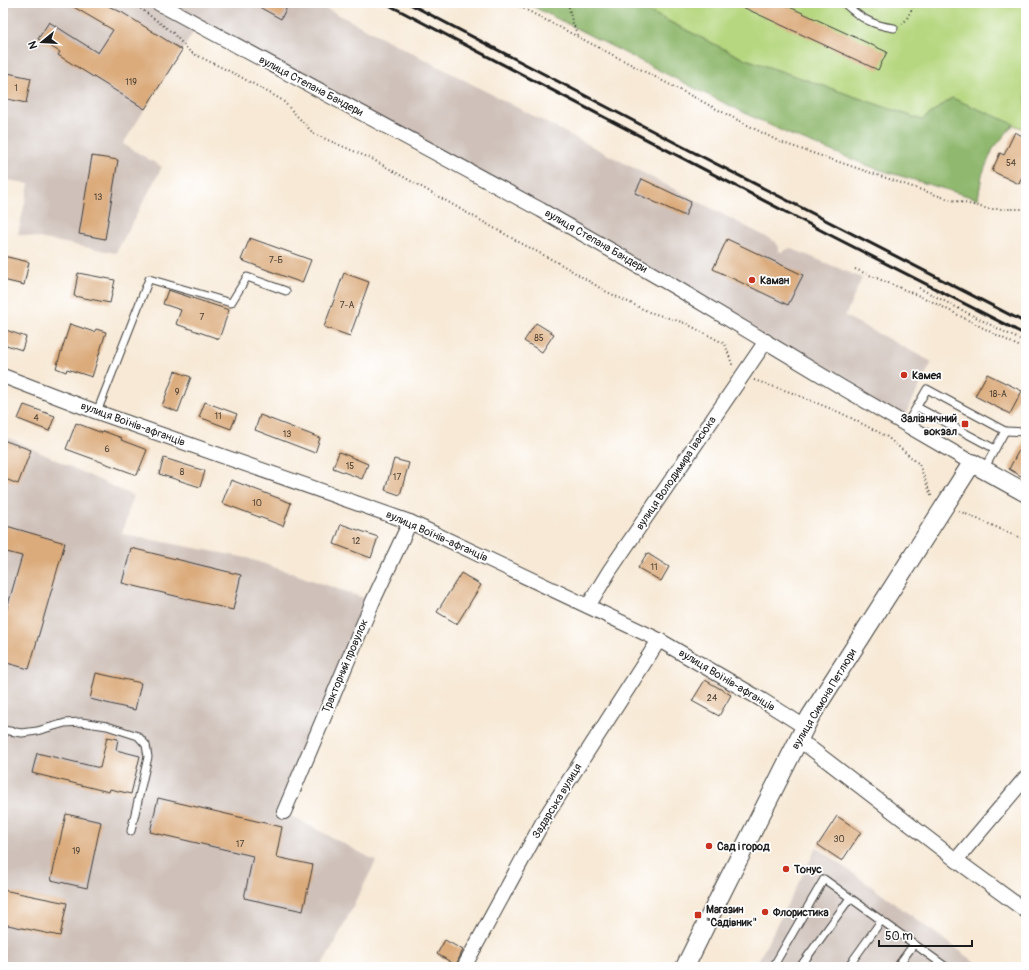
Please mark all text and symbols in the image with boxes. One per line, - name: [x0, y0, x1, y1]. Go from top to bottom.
- north arrow: [22, 22, 62, 62]
- text: N: [25, 39, 40, 50]
- street label: вулиця Степана Бандери: [257, 53, 365, 119]
- house number: 119: [125, 77, 137, 88]
- house number: 1: [14, 83, 18, 94]
- house number: 54: [1006, 158, 1017, 169]
- house number: 13: [94, 192, 102, 203]
- street label: вулиця Степана Бандери: [543, 206, 650, 276]
- house number: 7-Б: [269, 255, 283, 266]
- place label: Каман: [760, 274, 790, 287]
- marker: Каман: [747, 275, 757, 285]
- house number: 7-А: [340, 300, 354, 311]
- house number: 7: [200, 312, 205, 323]
- house number: 85: [534, 333, 544, 344]
- place label: Камея: [912, 369, 941, 382]
- marker: Камея: [899, 370, 909, 380]
- house number: 9: [175, 387, 180, 398]
- house number: 18-А: [989, 389, 1007, 400]
- street label: вулиця Воїнів-афганців: [79, 399, 187, 449]
- house number: 11: [214, 411, 222, 422]
- place label: Залізничний вокзал: [901, 412, 957, 438]
- house number: 4: [33, 413, 39, 424]
- street label: вулиця Володимира Івасюка: [633, 414, 719, 532]
- marker: Залізничний вокзал: [960, 419, 970, 429]
- house number: 13: [283, 429, 291, 440]
- house number: 6: [104, 444, 110, 455]
- house number: 15: [346, 461, 354, 472]
- house number: 8: [180, 467, 185, 478]
- house number: 17: [393, 472, 401, 483]
- house number: 10: [252, 498, 262, 509]
- street label: вулиця Воїнів-афганців: [384, 508, 490, 564]
- house number: 12: [352, 536, 360, 547]
- house number: 11: [650, 562, 658, 573]
- street label: Тракторний провулок: [319, 617, 371, 715]
- street label: вулиця Воїнів-афганців: [676, 646, 778, 714]
- street label: вулиця Симона Петлюри: [789, 646, 859, 752]
- house number: 24: [707, 693, 718, 704]
- street label: Задарська вулиця: [529, 761, 585, 841]
- house number: 30: [833, 834, 845, 845]
- house number: 17: [236, 839, 244, 850]
- place label: Сад і город: [717, 840, 770, 853]
- marker: Сад і город: [704, 841, 714, 851]
- house number: 19: [72, 846, 80, 857]
- place label: Тонус: [793, 863, 822, 876]
- marker: Тонус: [781, 864, 791, 874]
- place label: Магазин "Садівник": [706, 903, 757, 929]
- place label: Флористика: [772, 906, 829, 919]
- marker: Флористика: [760, 907, 770, 917]
- marker: Магазин "Садівник": [693, 910, 703, 920]
- scale bar: [879, 922, 972, 948]
- text: 50 m: [885, 929, 913, 944]

